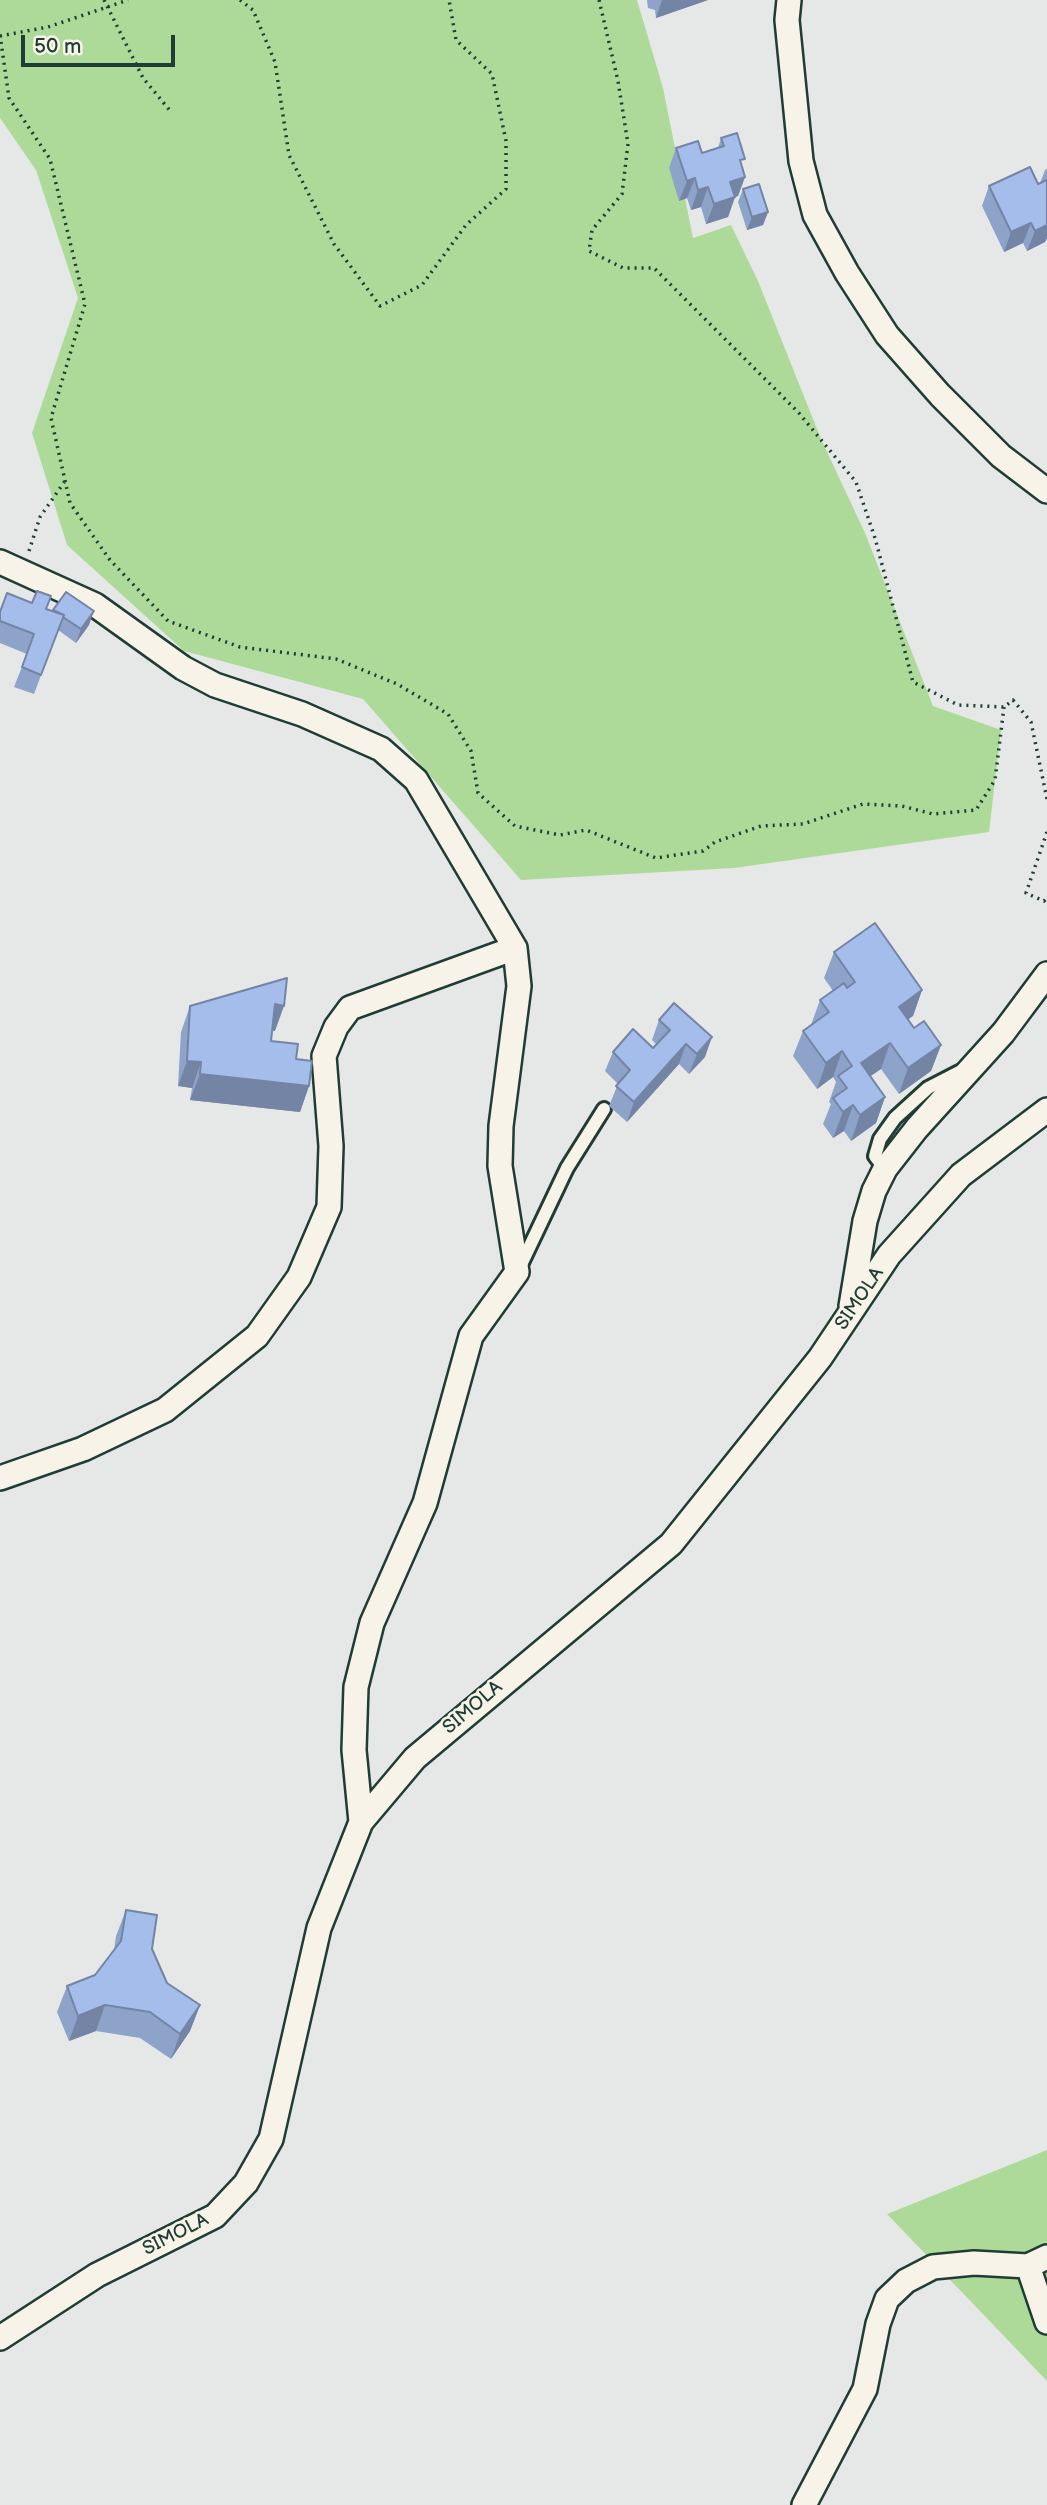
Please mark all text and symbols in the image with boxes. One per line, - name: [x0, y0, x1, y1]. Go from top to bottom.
- scale bar: [24, 21, 178, 65]
- text: 50 m: [34, 34, 81, 59]
- street label: SIMOLA: [831, 1263, 889, 1335]
- street label: SIMOLA: [439, 1677, 507, 1739]
- street label: SIMOLA: [139, 2209, 213, 2261]

